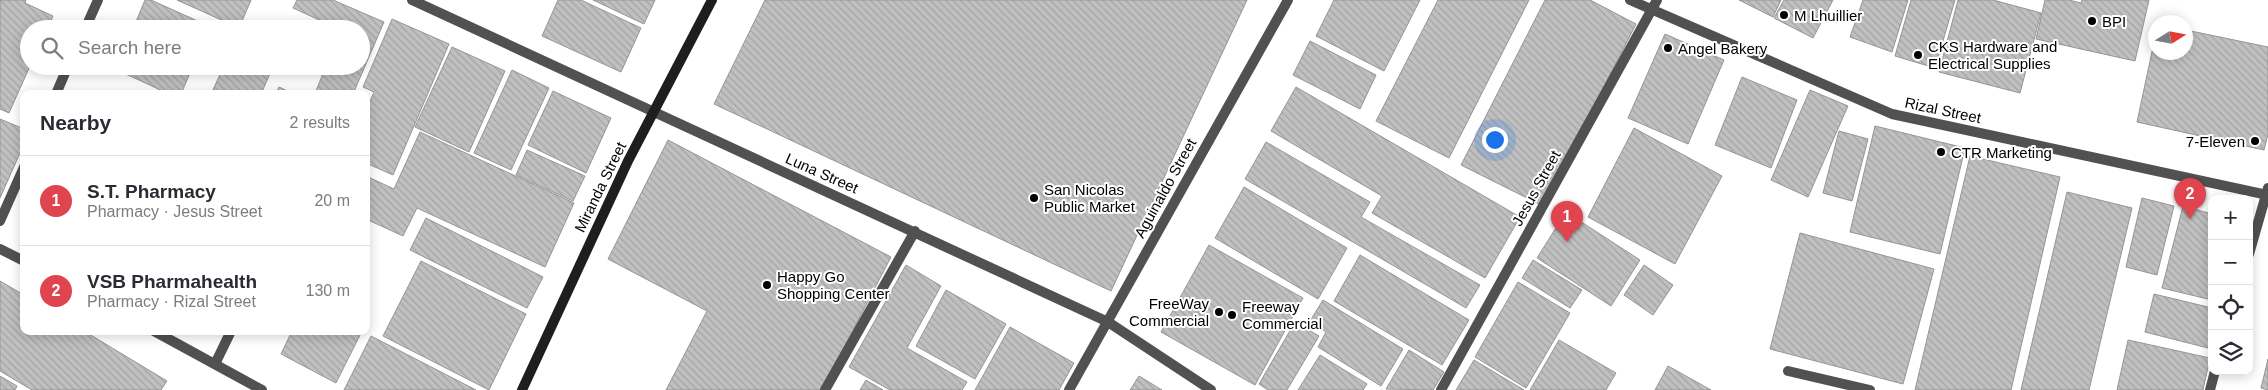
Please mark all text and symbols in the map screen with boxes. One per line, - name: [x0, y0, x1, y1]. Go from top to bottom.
- place label: M Lhuillier: [1794, 7, 1862, 24]
- marker: M Lhuillier: [1778, 9, 1790, 21]
- place label: BPI: [2102, 13, 2126, 30]
- marker: BPI: [2086, 15, 2098, 27]
- north arrow: [2148, 15, 2193, 60]
- search box: [20, 20, 370, 75]
- icon: search: [38, 34, 66, 62]
- text: Search here: [78, 37, 182, 58]
- place label: CKS Hardware and Electrical Supplies: [1928, 38, 2057, 72]
- place label: Angel Bakery: [1678, 40, 1768, 57]
- marker: Angel Bakery: [1662, 42, 1674, 54]
- marker: CKS Hardware and Electrical Supplies: [1912, 49, 1924, 61]
- street label: Rizal Street: [1903, 94, 1983, 127]
- text: Nearby: [40, 111, 111, 134]
- text: 2 results: [290, 114, 350, 131]
- your location: [1482, 127, 1508, 153]
- place label: 7-Eleven: [2186, 133, 2245, 150]
- street label: Aguinaldo Street: [1131, 135, 1200, 241]
- marker: 7-Eleven: [2249, 135, 2261, 147]
- street label: Miranda Street: [571, 138, 630, 235]
- place label: CTR Marketing: [1951, 144, 2052, 161]
- marker: CTR Marketing: [1935, 146, 1947, 158]
- street label: Jesus Street: [1508, 147, 1564, 229]
- street label: Luna Street: [783, 149, 862, 197]
- pin: 2: [2174, 178, 2206, 219]
- text: S.T. Pharmacy: [87, 181, 216, 202]
- place label: San Nicolas Public Market: [1044, 181, 1136, 215]
- text: 1: [52, 192, 60, 209]
- text: 20 m: [314, 192, 350, 209]
- marker: San Nicolas Public Market: [1028, 192, 1040, 204]
- map controls: [2208, 195, 2253, 375]
- button: +: [2208, 195, 2253, 240]
- pin: 1: [1551, 201, 1583, 242]
- text: Pharmacy · Jesus Street: [87, 203, 262, 220]
- button: −: [2208, 240, 2253, 285]
- place label: Happy Go Shopping Center: [777, 268, 890, 302]
- text: VSB Pharmahealth: [87, 271, 257, 292]
- marker: Happy Go Shopping Center: [761, 279, 773, 291]
- text: 2: [52, 282, 60, 299]
- text: 130 m: [306, 282, 350, 299]
- button: locate: [2208, 285, 2253, 330]
- text: Pharmacy · Rizal Street: [87, 293, 256, 310]
- place label: FreeWay Commercial: [1129, 295, 1209, 329]
- place label: Freeway Commercial: [1242, 298, 1322, 332]
- marker: FreeWay Commercial: [1213, 306, 1225, 318]
- marker: Freeway Commercial: [1226, 309, 1238, 321]
- button: layers: [2208, 330, 2253, 375]

